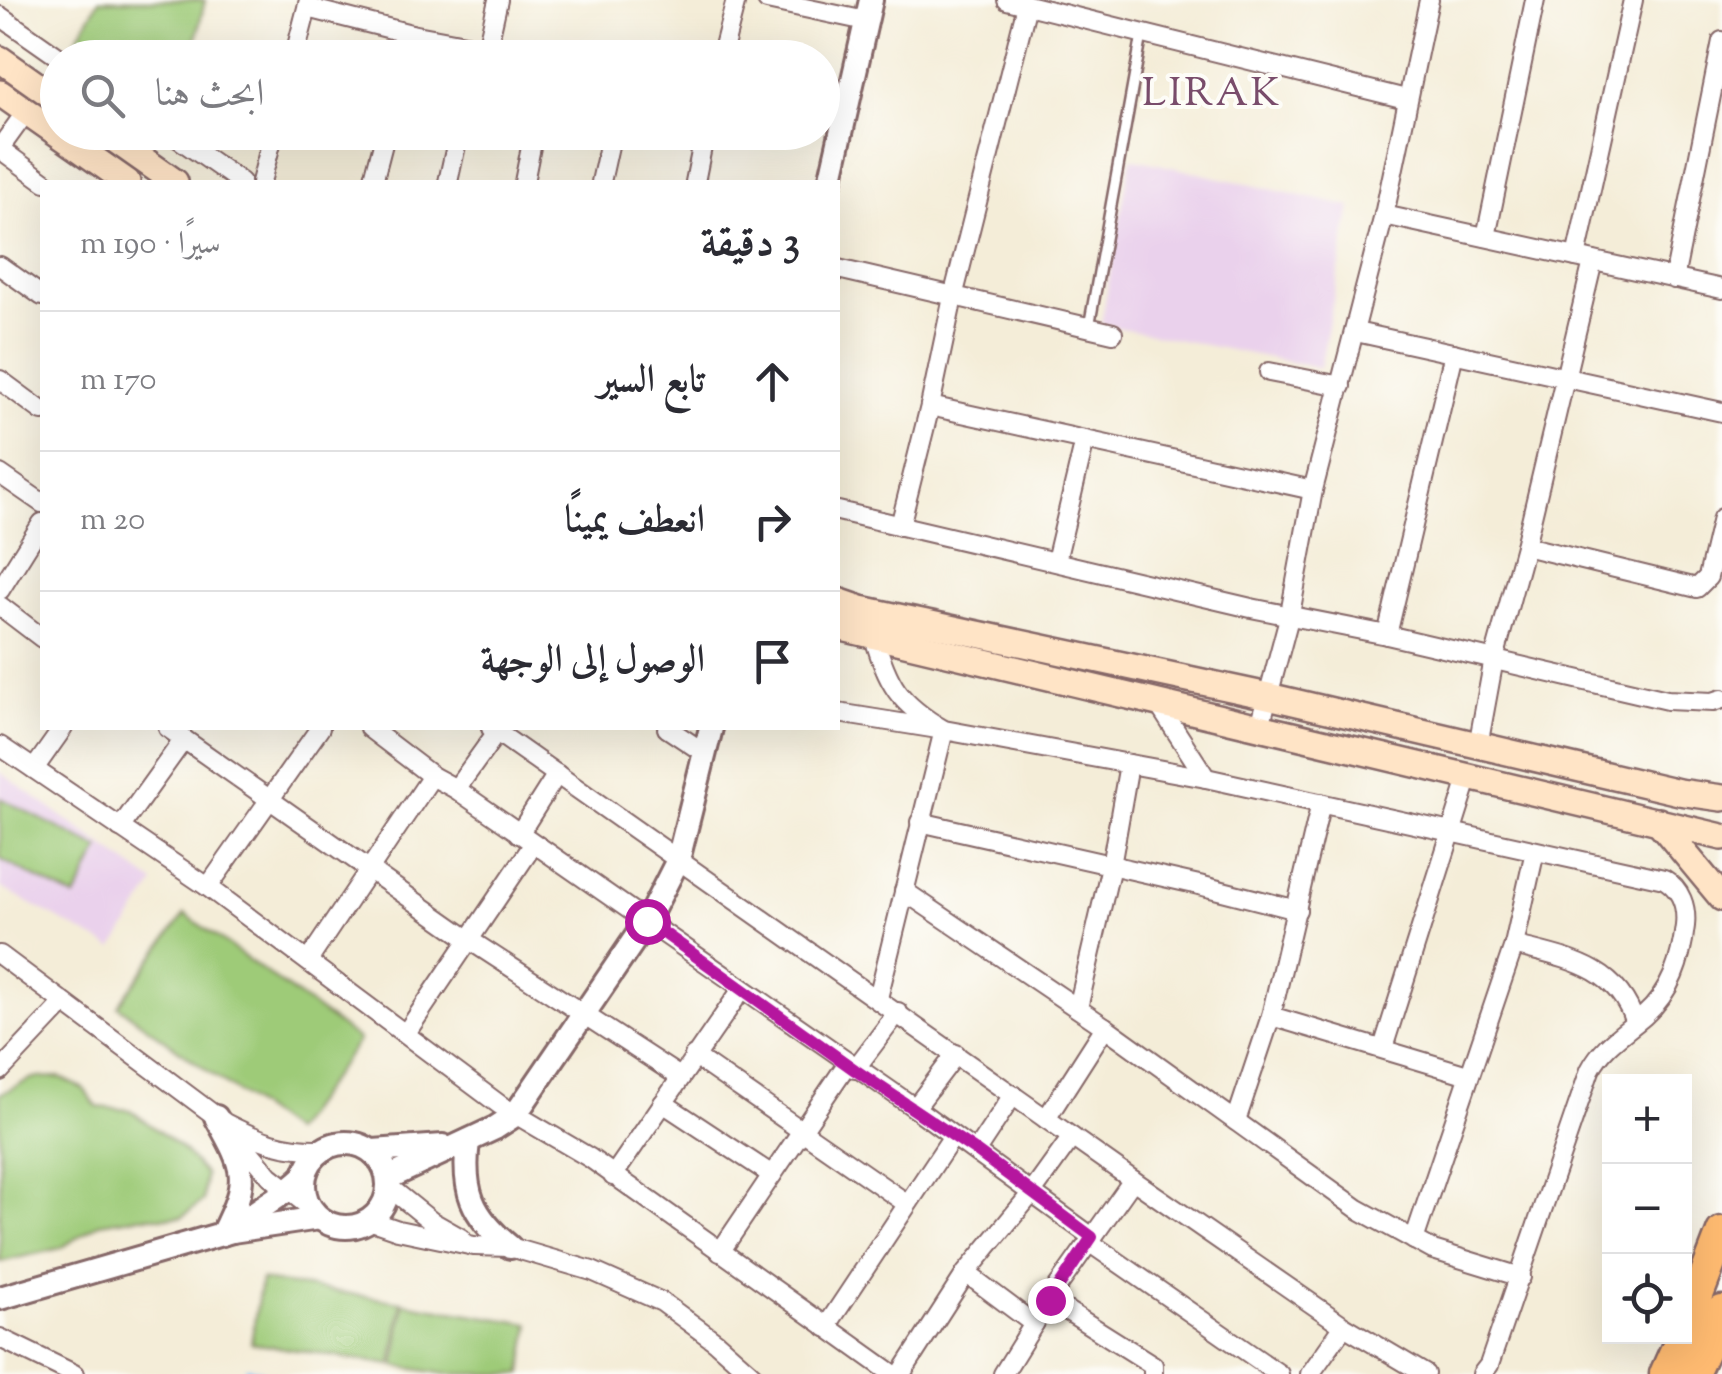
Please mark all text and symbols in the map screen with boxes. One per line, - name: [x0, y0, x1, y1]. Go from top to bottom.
- search box: [40, 40, 840, 150]
- district label: LIRAK: [1142, 67, 1282, 124]
- icon: search: [75, 68, 130, 123]
- text: ابحث هنا: [155, 69, 264, 123]
- text: 3 دقيقة: [701, 215, 800, 275]
- text: سيرًا · 190 m: [80, 222, 221, 268]
- icon: ahead: [745, 354, 800, 409]
- text: تابع السير: [598, 355, 705, 409]
- text: 170 m: [80, 358, 157, 404]
- icon: right: [745, 494, 800, 549]
- text: انعطف يمينًا: [565, 495, 705, 549]
- text: 20 m: [80, 498, 145, 544]
- icon: arrive: [745, 634, 800, 689]
- text: الوصول إلى الوجهة: [481, 635, 705, 689]
- route start: [625, 899, 671, 945]
- map controls: [1602, 1074, 1692, 1344]
- button: +: [1602, 1074, 1692, 1164]
- button: −: [1602, 1164, 1692, 1254]
- button: locate: [1602, 1254, 1692, 1344]
- route end: [1028, 1278, 1074, 1324]

